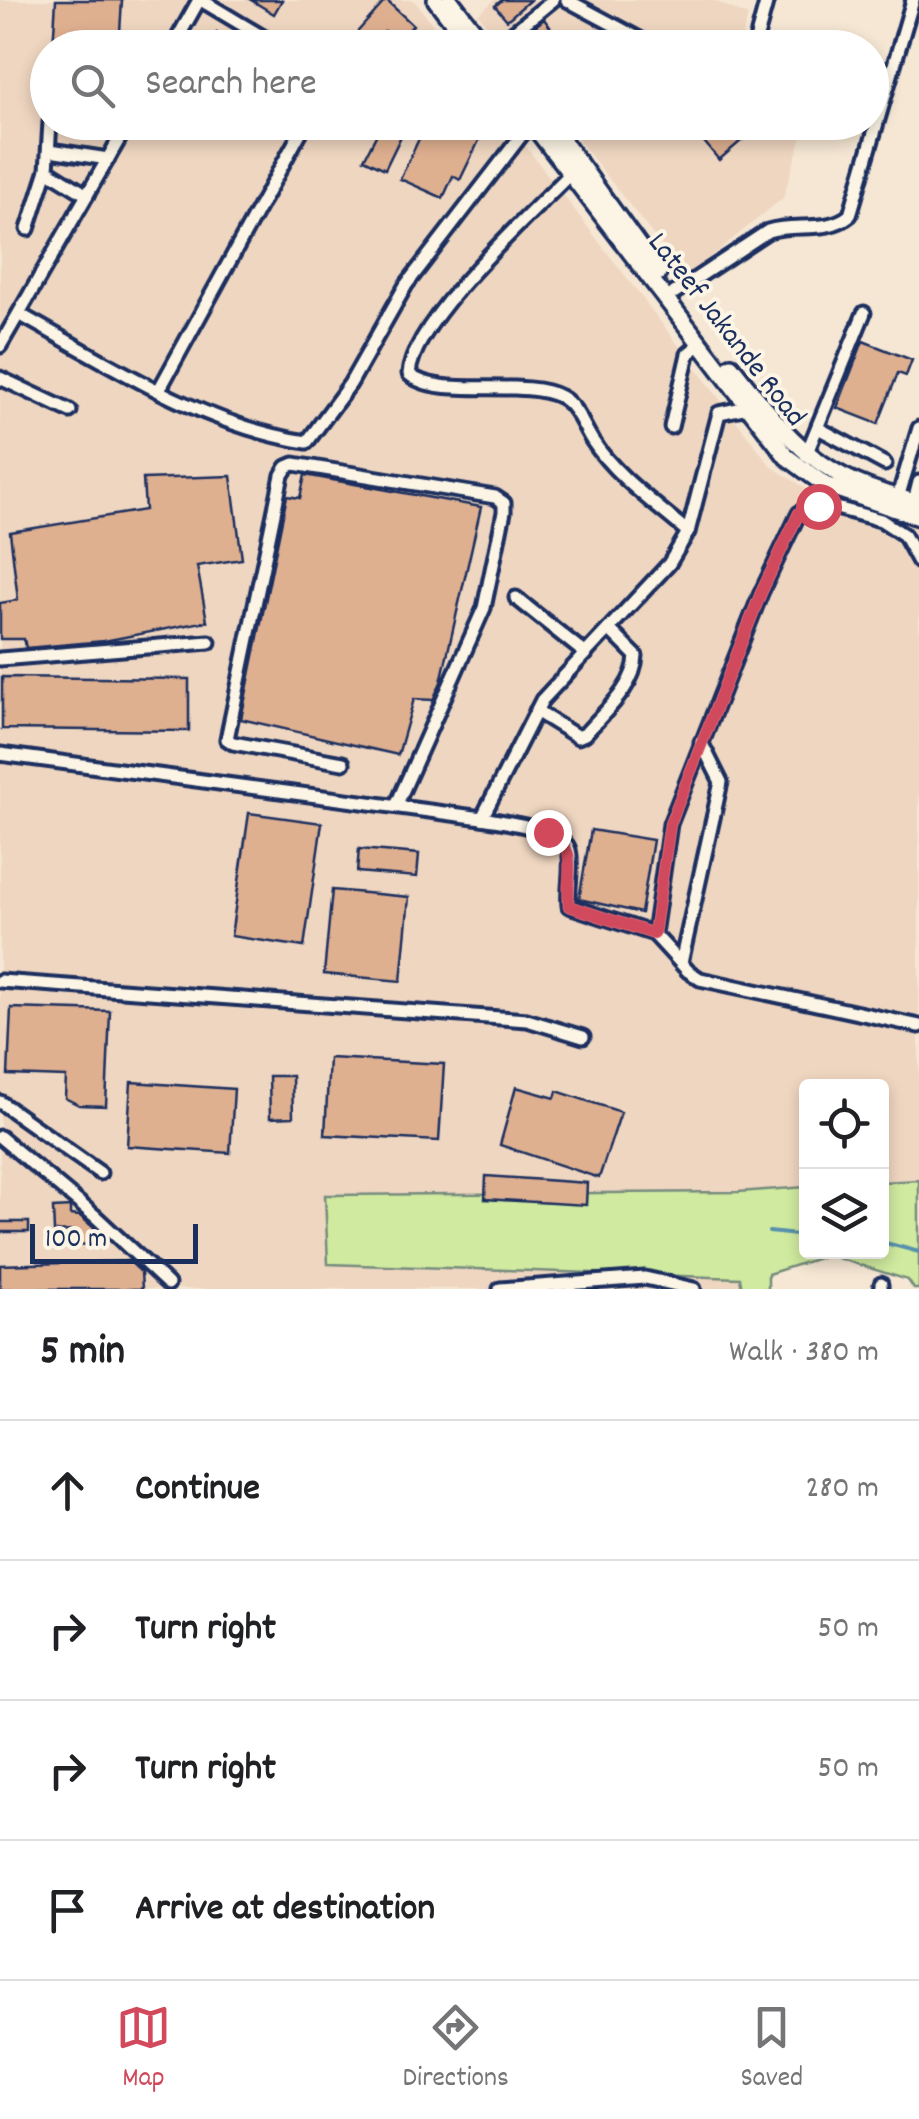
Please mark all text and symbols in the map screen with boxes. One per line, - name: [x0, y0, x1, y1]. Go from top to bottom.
- search box: [30, 30, 889, 140]
- icon: search: [65, 58, 120, 113]
- text: Search here: [145, 58, 317, 113]
- street label: Lateef Jakande Road: [635, 225, 815, 437]
- route start: [796, 484, 842, 530]
- route end: [526, 810, 572, 856]
- map controls: [799, 1079, 889, 1259]
- button: locate: [799, 1079, 889, 1169]
- button: layers: [799, 1169, 889, 1259]
- scale bar: [30, 1219, 198, 1264]
- text: 100 m: [45, 1221, 107, 1261]
- text: 5 min: [40, 1324, 125, 1384]
- text: Walk · 380 m: [729, 1331, 879, 1377]
- icon: ahead: [40, 1463, 95, 1518]
- text: Continue: [135, 1463, 260, 1518]
- text: 280 m: [805, 1467, 879, 1513]
- icon: right: [40, 1603, 95, 1658]
- text: Turn right: [135, 1603, 276, 1658]
- text: 50 m: [817, 1607, 879, 1653]
- icon: right: [40, 1743, 95, 1798]
- text: Turn right: [135, 1743, 276, 1798]
- text: 50 m: [817, 1747, 879, 1793]
- icon: arrive: [40, 1883, 95, 1938]
- text: Arrive at destination: [135, 1883, 435, 1938]
- tab: Map: [116, 2000, 171, 2100]
- tab: Directions: [403, 2000, 509, 2100]
- tab: Saved: [741, 2000, 803, 2100]

